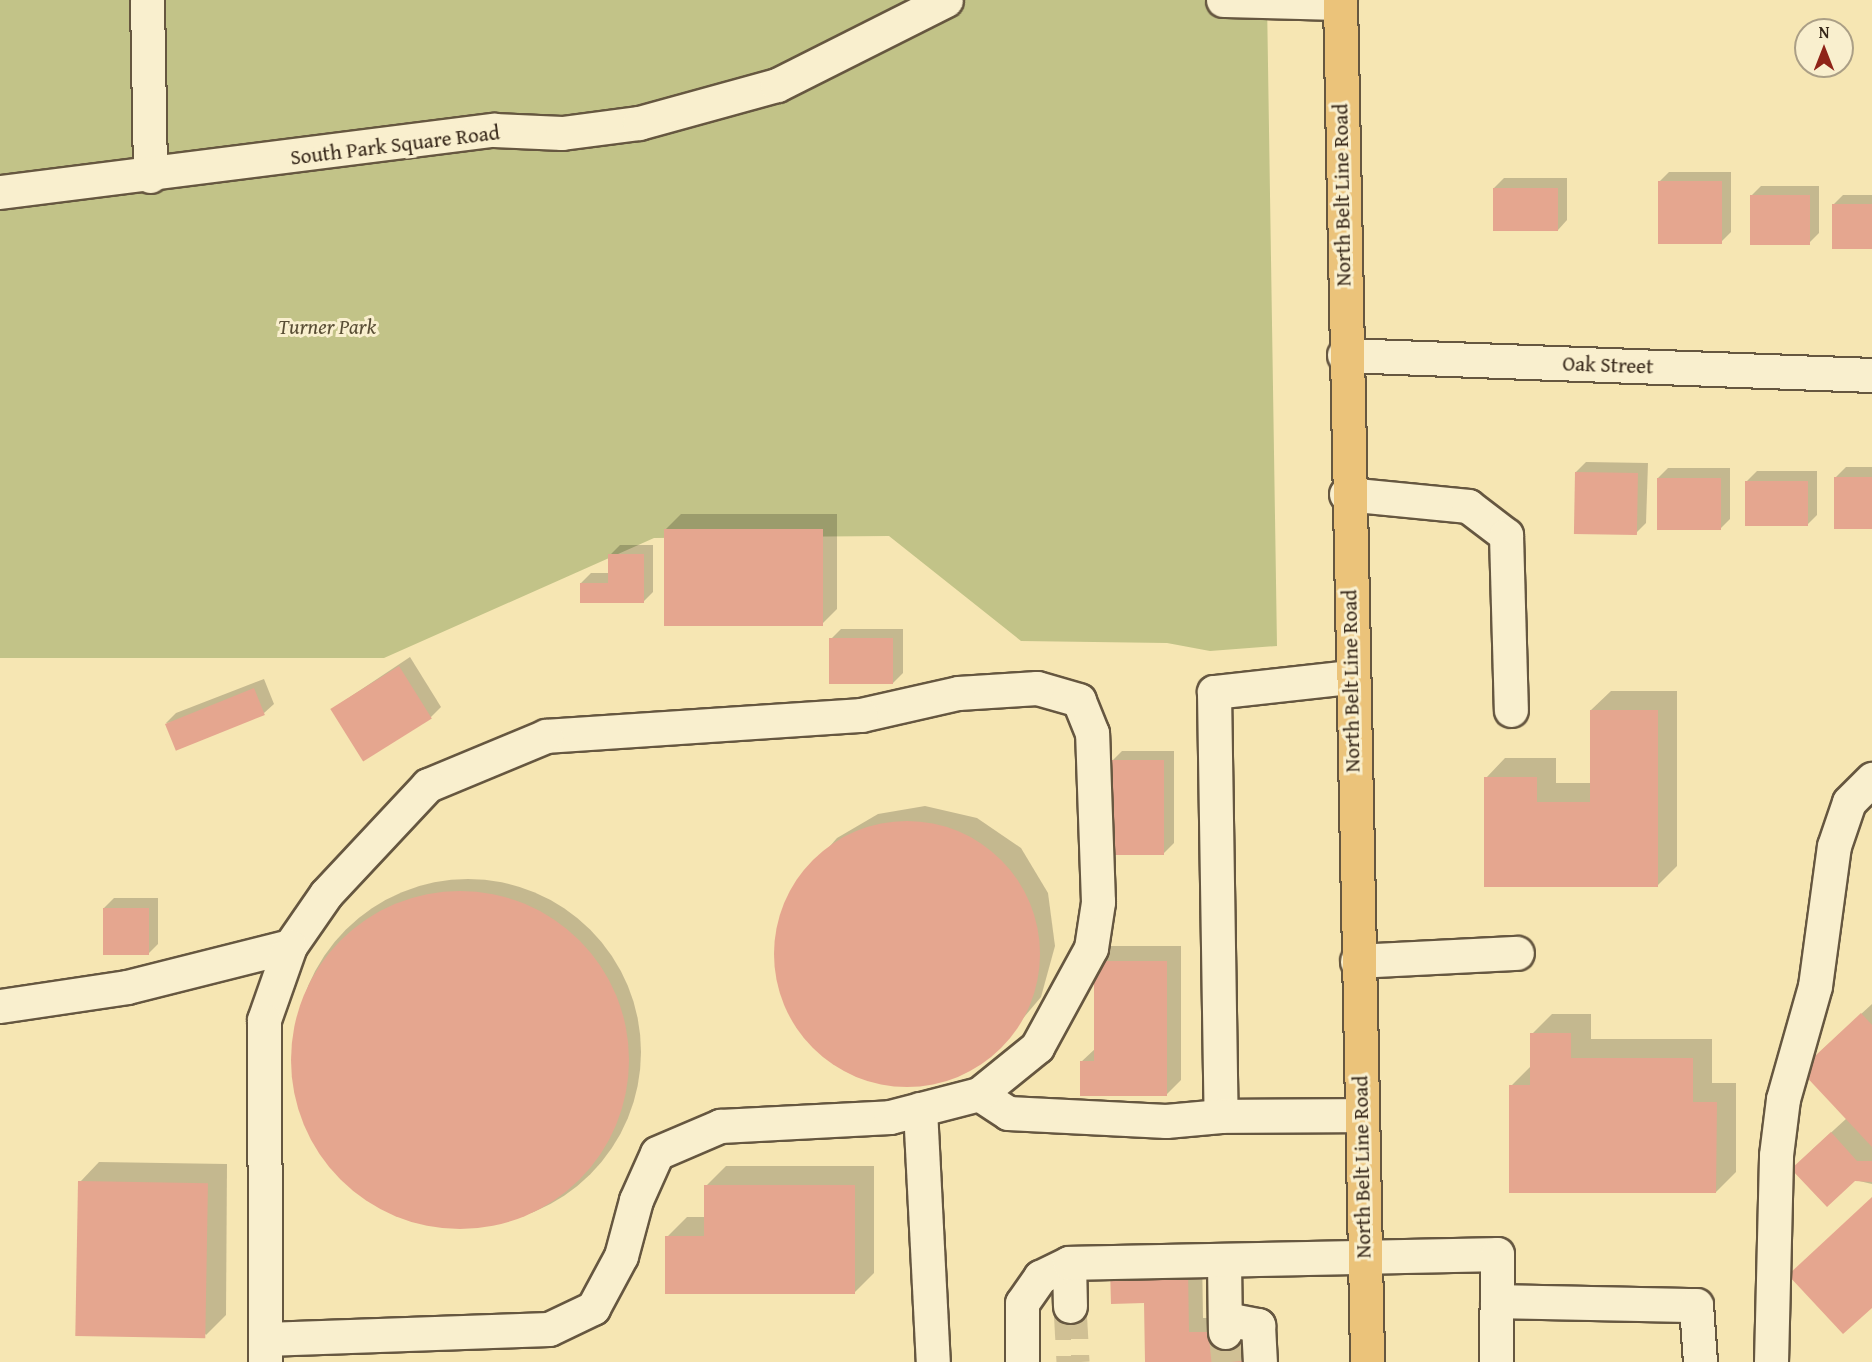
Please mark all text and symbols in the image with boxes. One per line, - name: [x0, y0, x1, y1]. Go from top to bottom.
- north arrow: [1794, 18, 1854, 78]
- text: N: [1819, 20, 1829, 44]
- street label: North Belt Line Road: [1328, 103, 1356, 287]
- street label: South Park Square Road: [289, 120, 501, 170]
- park label: Turner Park: [278, 314, 376, 340]
- street label: Oak Street: [1562, 351, 1654, 379]
- street label: North Belt Line Road: [1337, 589, 1365, 773]
- street label: North Belt Line Road: [1348, 1075, 1376, 1259]

